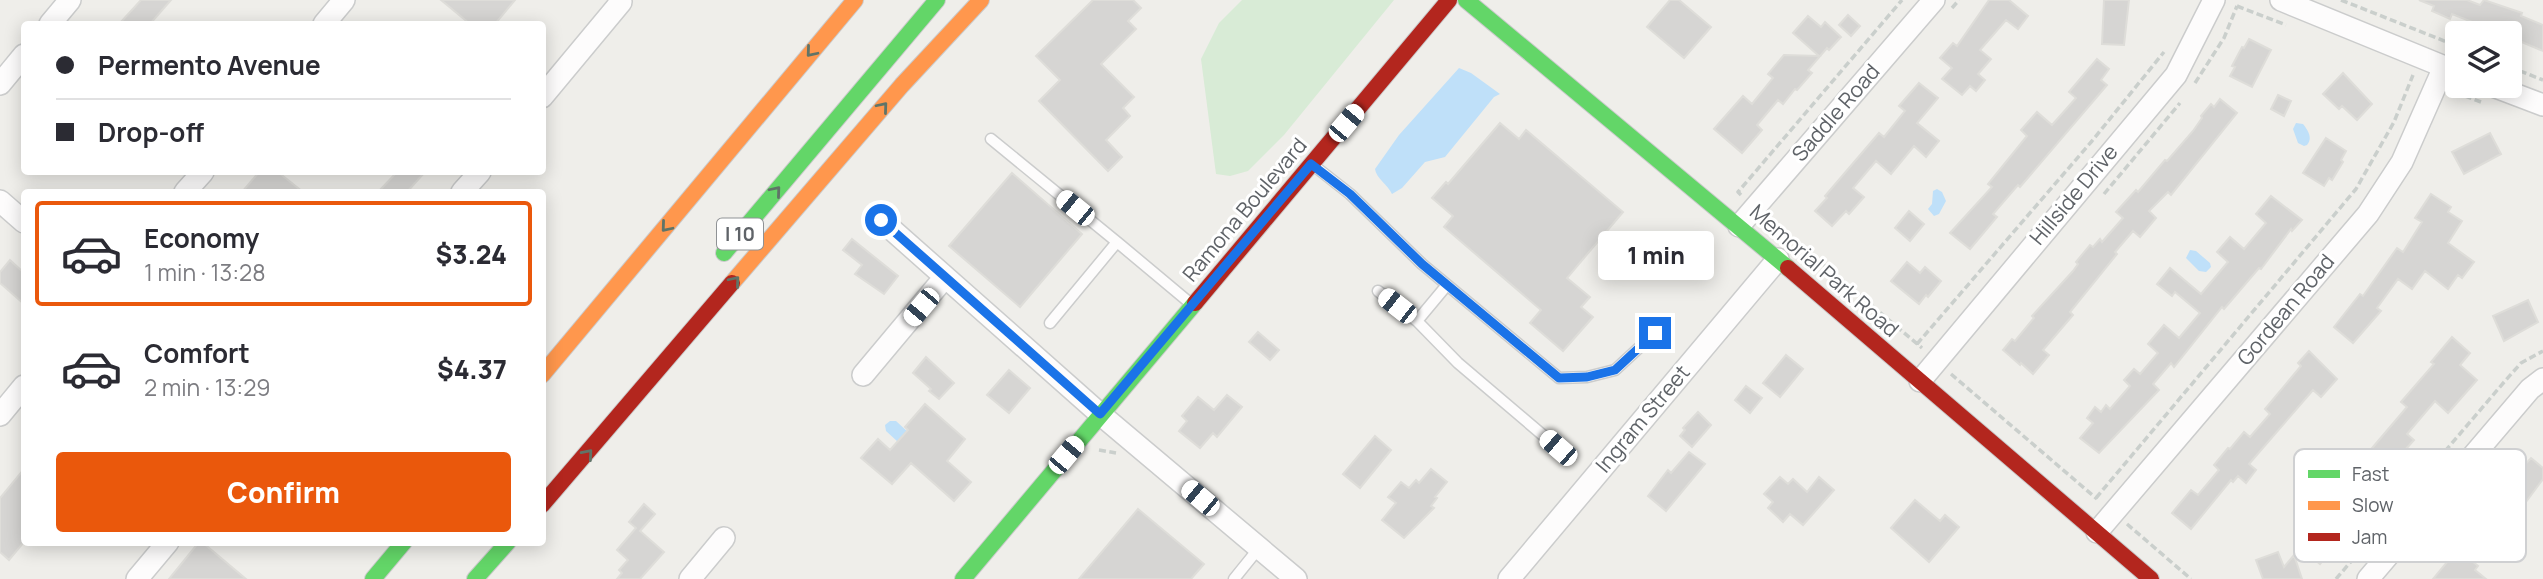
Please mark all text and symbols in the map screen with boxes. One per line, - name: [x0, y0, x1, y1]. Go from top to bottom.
- map controls: [2445, 21, 2522, 98]
- button: layers: [2445, 21, 2522, 98]
- one-way arrow: [807, 44, 819, 57]
- text: Permento Avenue: [98, 47, 321, 83]
- street label: Saddle Road: [1785, 58, 1885, 167]
- car: [1325, 100, 1368, 146]
- one-way arrow: [875, 103, 887, 116]
- text: Drop-off: [98, 114, 204, 150]
- street label: Ramona Boulevard: [1176, 132, 1313, 287]
- street label: Hillside Drive: [2023, 138, 2124, 250]
- one-way arrow: [768, 187, 780, 200]
- car: [1053, 187, 1098, 229]
- street label: Memorial Park Road: [1744, 198, 1905, 343]
- route start: [865, 204, 897, 236]
- road number: I 10: [717, 218, 763, 250]
- text: Economy: [144, 220, 259, 256]
- one-way arrow: [661, 220, 674, 232]
- icon: car: [60, 222, 123, 285]
- callout: 1 min: [1597, 232, 1713, 280]
- text: $3.24: [435, 236, 507, 272]
- text: 1 min: [1627, 239, 1685, 271]
- street label: Gordean Road: [2230, 248, 2340, 371]
- text: 1 min · 13:28: [144, 256, 266, 288]
- one-way arrow: [727, 276, 740, 289]
- car: [900, 284, 943, 330]
- car: [1374, 285, 1421, 327]
- route end: [1639, 317, 1671, 349]
- text: Comfort: [144, 335, 250, 371]
- icon: car: [60, 337, 123, 400]
- text: $4.37: [437, 351, 507, 387]
- street label: Ingram Street: [1589, 359, 1695, 478]
- text: 2 min · 13:29: [144, 371, 271, 403]
- car: [1536, 426, 1581, 470]
- car: [1045, 432, 1088, 478]
- one-way arrow: [580, 449, 592, 462]
- legend: [2294, 449, 2526, 562]
- button: Confirm: [56, 452, 511, 532]
- text: Fast: [2352, 461, 2389, 487]
- car: [1178, 476, 1223, 520]
- text: Slow: [2352, 492, 2394, 518]
- text: Jam: [2352, 524, 2387, 550]

